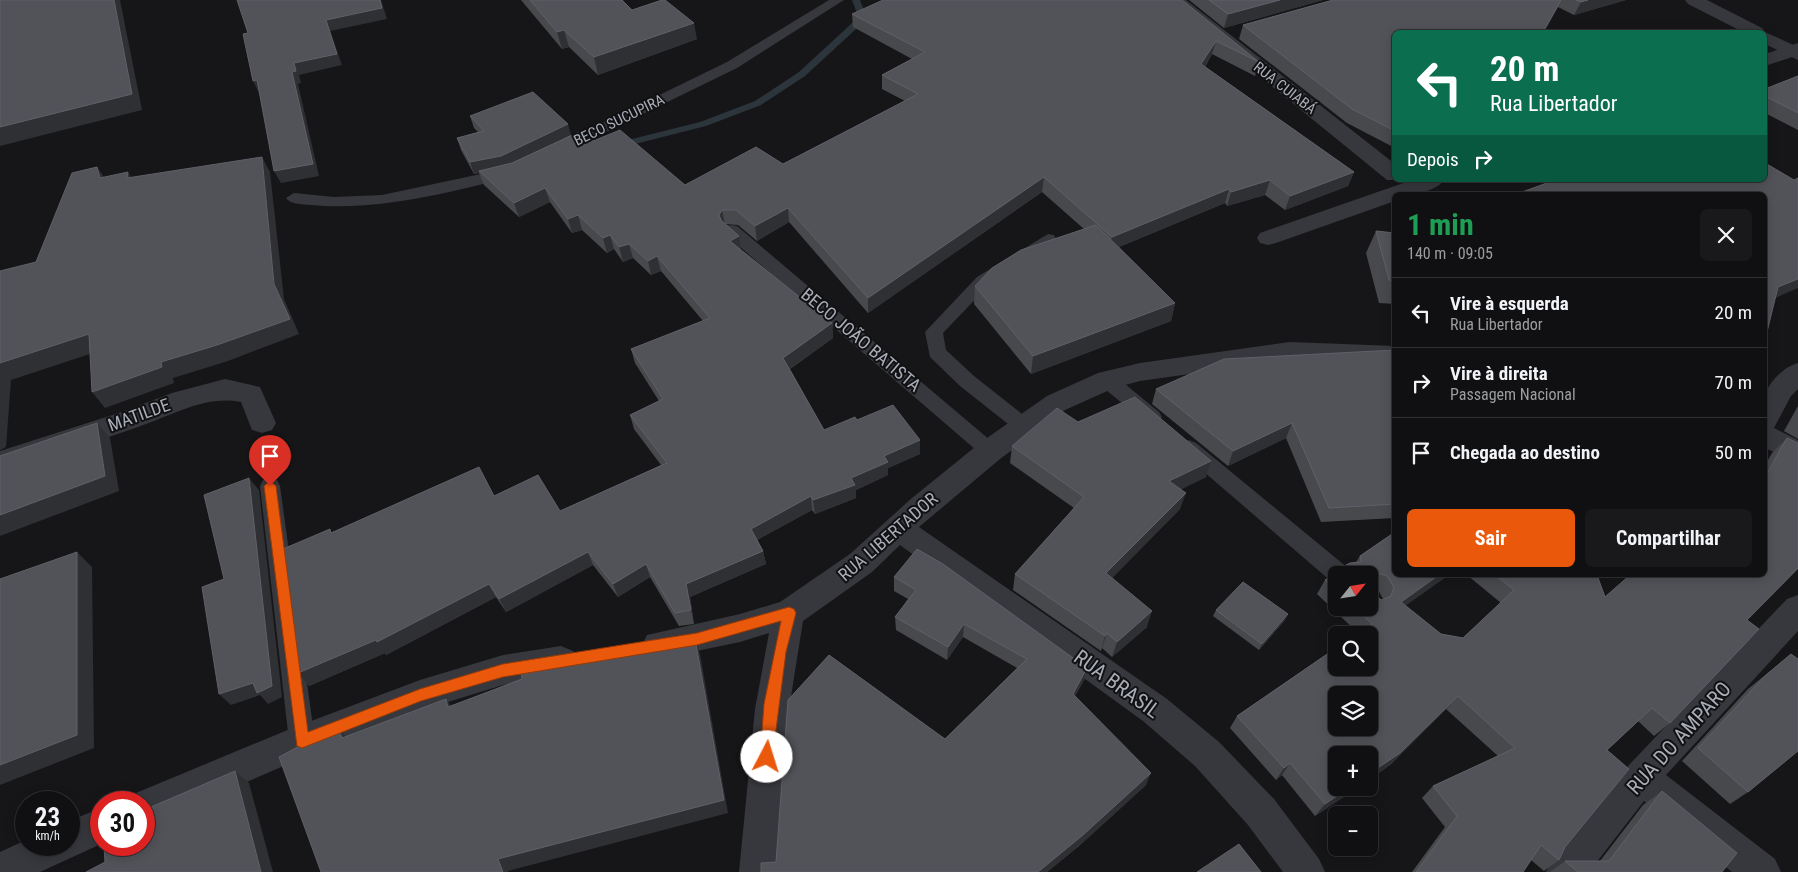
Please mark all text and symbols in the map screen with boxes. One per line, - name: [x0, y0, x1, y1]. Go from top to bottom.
- text: 20 m: [1490, 49, 1559, 90]
- icon: left: [1407, 50, 1472, 115]
- street label: RUA CUIABÁ: [1250, 58, 1320, 118]
- street label: BECO SUCUPIRA: [571, 90, 667, 150]
- text: Rua Libertador: [1490, 91, 1618, 116]
- icon: right: [1469, 145, 1497, 173]
- text: Depois: [1407, 148, 1459, 171]
- text: 1 min: [1407, 207, 1474, 242]
- button: close: [1700, 209, 1752, 261]
- text: 140 m · 09:05: [1407, 244, 1493, 263]
- street label: BECO JOÃO BATISTA: [797, 283, 926, 396]
- text: Vire à esquerda: [1450, 292, 1569, 315]
- icon: left: [1407, 299, 1435, 327]
- text: 20 m: [1715, 301, 1752, 324]
- text: Rua Libertador: [1450, 315, 1543, 334]
- text: Vire à direita: [1450, 362, 1548, 385]
- icon: right: [1407, 369, 1435, 397]
- text: 70 m: [1715, 371, 1752, 394]
- text: Passagem Nacional: [1450, 385, 1576, 404]
- street label: MATILDE: [105, 394, 173, 435]
- pin: [249, 435, 291, 486]
- icon: arrive: [1407, 439, 1435, 467]
- text: Chegada ao destino: [1450, 441, 1600, 464]
- text: 50 m: [1715, 441, 1752, 464]
- icon: arrive: [256, 442, 284, 470]
- street label: RUA LIBERTADOR: [834, 488, 942, 585]
- button: Sair: [1407, 509, 1575, 567]
- button: Compartilhar: [1585, 509, 1752, 567]
- north arrow: [1328, 566, 1378, 616]
- map controls: [1328, 566, 1378, 856]
- button: search: [1328, 626, 1378, 676]
- street label: RUA BRASIL: [1069, 645, 1165, 723]
- street label: RUA DO AMPARO: [1622, 677, 1736, 799]
- button: layers: [1328, 686, 1378, 736]
- position arrow: [740, 730, 792, 782]
- button: +: [1328, 746, 1378, 796]
- speed limit sign: 30: [90, 791, 155, 856]
- text: 23: [35, 803, 60, 832]
- button: −: [1328, 806, 1378, 856]
- text: km/h: [35, 829, 60, 843]

